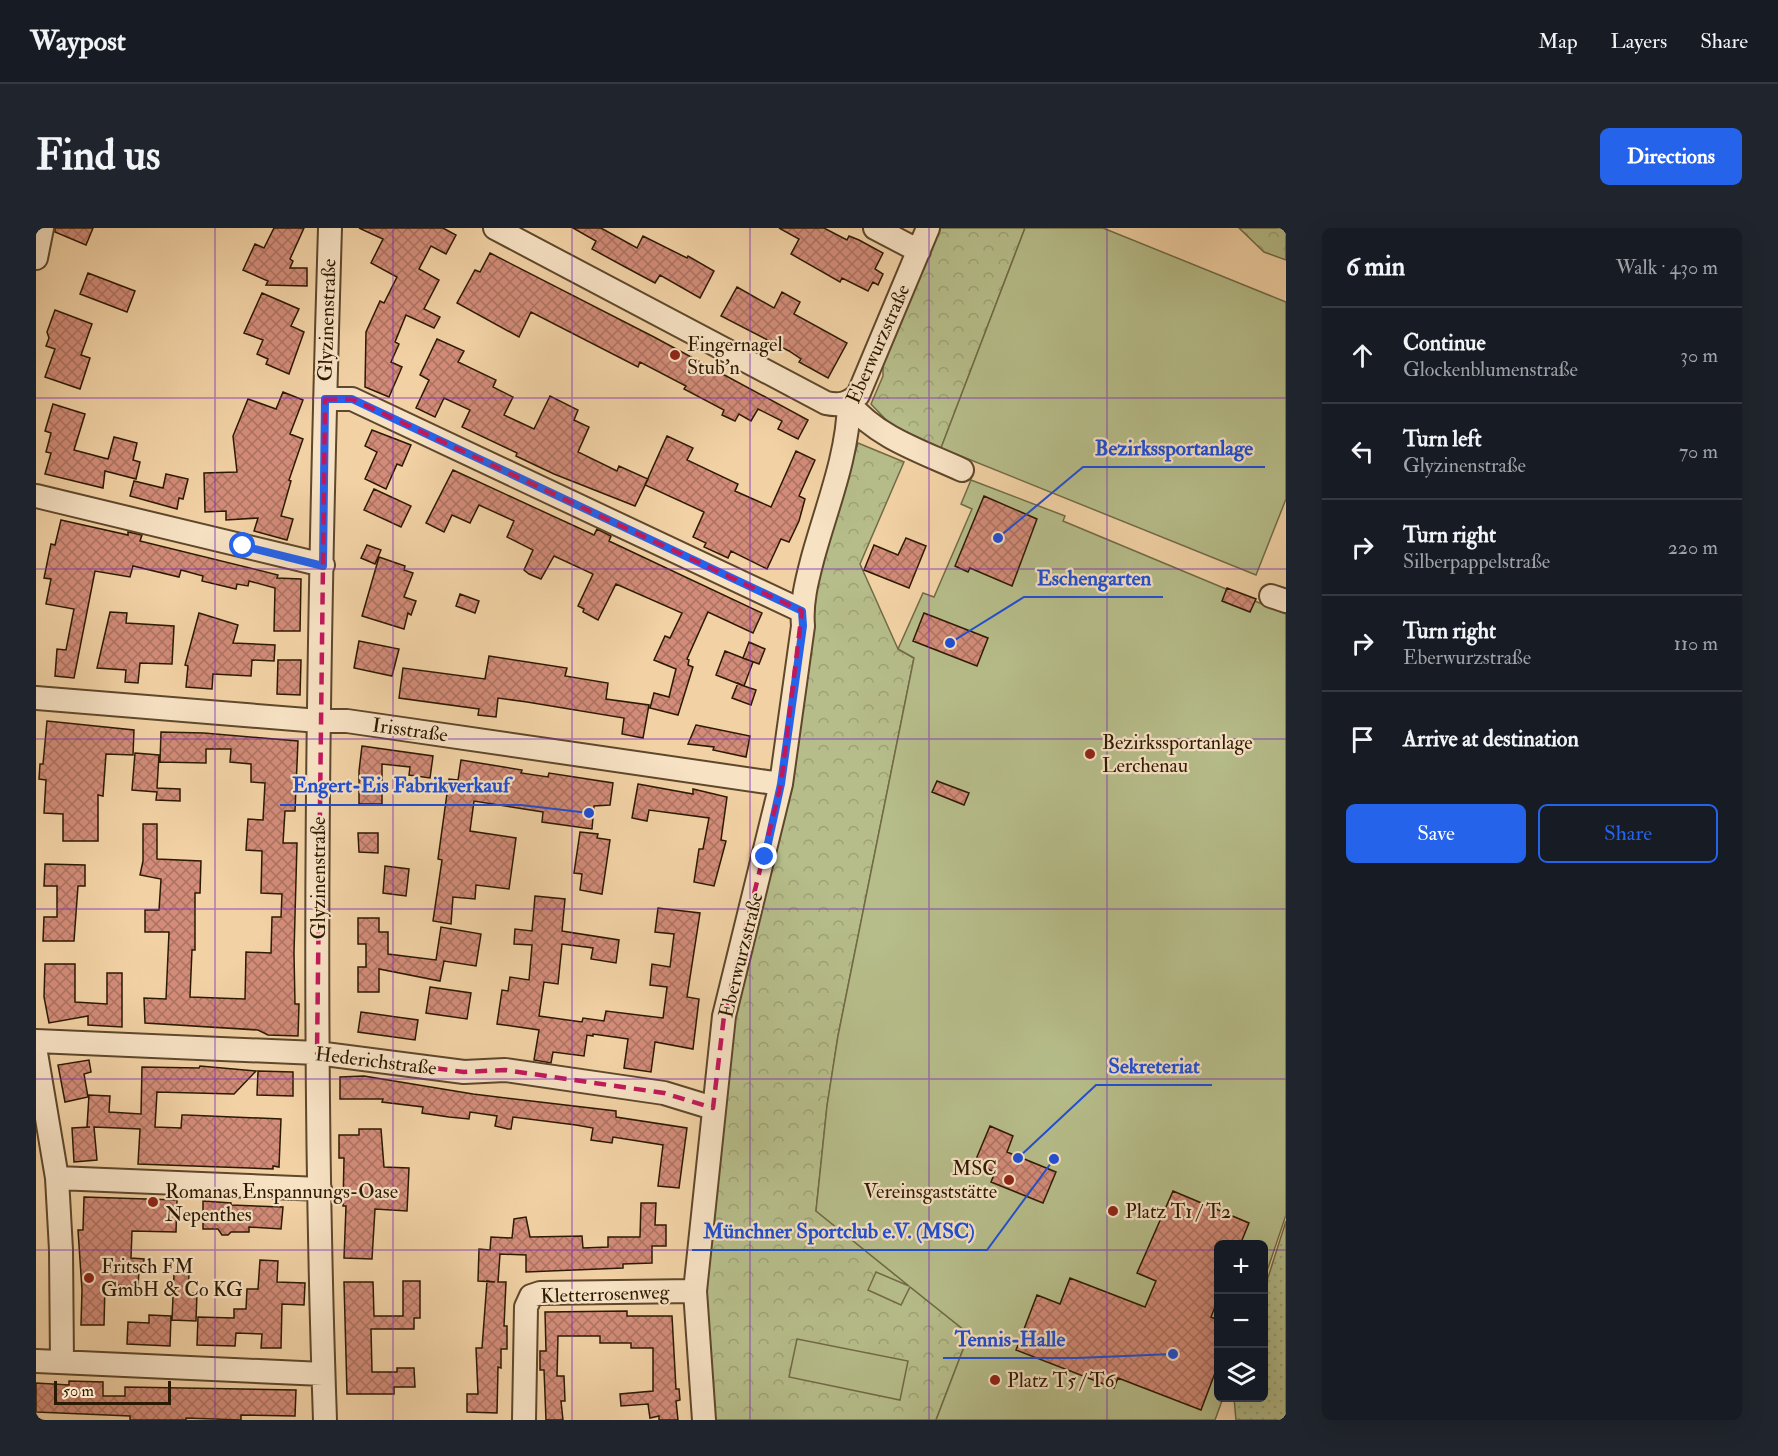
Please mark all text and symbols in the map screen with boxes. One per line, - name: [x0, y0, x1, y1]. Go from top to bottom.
- text: Waypost: [30, 24, 126, 59]
- text: Map: [1538, 28, 1578, 55]
- text: Layers: [1611, 28, 1667, 55]
- text: Share: [1700, 28, 1748, 55]
- button: Directions: [1600, 128, 1742, 185]
- text: Find us: [36, 130, 160, 182]
- text: 6 min: [1346, 251, 1405, 283]
- text: Walk · 430 m: [1616, 255, 1718, 280]
- street label: Glyzinenstraße: [312, 258, 342, 382]
- street label: Eberwurzstraße: [841, 280, 915, 408]
- text: Continue: [1403, 329, 1486, 357]
- place label: Fingernagel Stub'n: [687, 332, 783, 380]
- icon: ahead: [1346, 339, 1379, 372]
- text: 30 m: [1680, 343, 1718, 368]
- marker: Fingernagel Stub'n: [668, 348, 682, 362]
- text: Glockenblumenstraße: [1403, 357, 1578, 382]
- text: Turn left: [1403, 425, 1482, 453]
- callout: Bezirkssportanlage: [1083, 428, 1265, 467]
- text: Bezirkssportanlage: [1095, 435, 1253, 462]
- icon: left: [1346, 435, 1379, 468]
- text: 70 m: [1679, 439, 1718, 464]
- text: Glyzinenstraße: [1403, 453, 1526, 478]
- text: Turn right: [1403, 521, 1496, 549]
- icon: right: [1346, 531, 1379, 564]
- route start: [229, 532, 255, 558]
- text: 220 m: [1668, 535, 1718, 560]
- text: Silberpappelstraße: [1403, 549, 1550, 574]
- callout: Eschengarten: [1024, 558, 1163, 597]
- text: Eschengarten: [1037, 565, 1151, 592]
- text: Turn right: [1403, 617, 1496, 645]
- icon: right: [1346, 627, 1379, 660]
- text: 110 m: [1674, 631, 1718, 656]
- text: Eberwurzstraße: [1403, 645, 1531, 670]
- street label: Irisstraße: [371, 712, 449, 748]
- icon: arrive: [1346, 723, 1379, 756]
- text: Arrive at destination: [1403, 725, 1579, 753]
- place label: Bezirkssportanlage Lerchenau: [1102, 730, 1253, 778]
- marker: Bezirkssportanlage Lerchenau: [1083, 747, 1097, 761]
- callout: Engert-Eis Fabrikverkauf: [280, 766, 521, 805]
- text: Engert-Eis Fabrikverkauf: [292, 772, 513, 799]
- button: Save: [1346, 804, 1526, 863]
- button: Share: [1538, 804, 1718, 863]
- street label: Glyzinenstraße: [306, 817, 331, 939]
- route end: [751, 843, 777, 869]
- street label: Eberwurzstraße: [713, 890, 769, 1020]
- street label: Hederichstraße: [314, 1041, 438, 1081]
- callout: Sekreteriat: [1096, 1046, 1212, 1085]
- text: Sekreteriat: [1108, 1053, 1200, 1080]
- place label: MSC Vereinsgaststätte: [864, 1156, 997, 1204]
- marker: MSC Vereinsgaststätte: [1002, 1173, 1016, 1187]
- place label: Romanas Enspannungs-Oase Nepenthes: [165, 1179, 398, 1228]
- marker: Romanas Enspannungs-Oase Nepenthes: [146, 1195, 160, 1209]
- place label: Platz T1 / T2: [1125, 1199, 1231, 1224]
- marker: Platz T1 / T2: [1106, 1204, 1120, 1218]
- callout: Münchner Sportclub e.V. (MSC): [692, 1211, 987, 1250]
- text: Münchner Sportclub e.V. (MSC): [702, 1218, 975, 1245]
- map controls: [1214, 1240, 1268, 1402]
- button: +: [1214, 1240, 1268, 1294]
- place label: Fritsch FM GmbH & Co KG: [101, 1254, 243, 1302]
- marker: Fritsch FM GmbH & Co KG: [82, 1271, 96, 1285]
- street label: Kletterrosenweg: [540, 1279, 671, 1309]
- button: −: [1214, 1294, 1268, 1348]
- callout: Tennis-Halle: [943, 1319, 1077, 1358]
- text: Tennis-Halle: [954, 1326, 1065, 1353]
- button: layers: [1214, 1348, 1268, 1402]
- place label: Platz T5 / T6: [1007, 1368, 1116, 1393]
- marker: Platz T5 / T6: [988, 1373, 1002, 1387]
- scale bar: [54, 1378, 171, 1406]
- text: 50 m: [63, 1381, 94, 1401]

